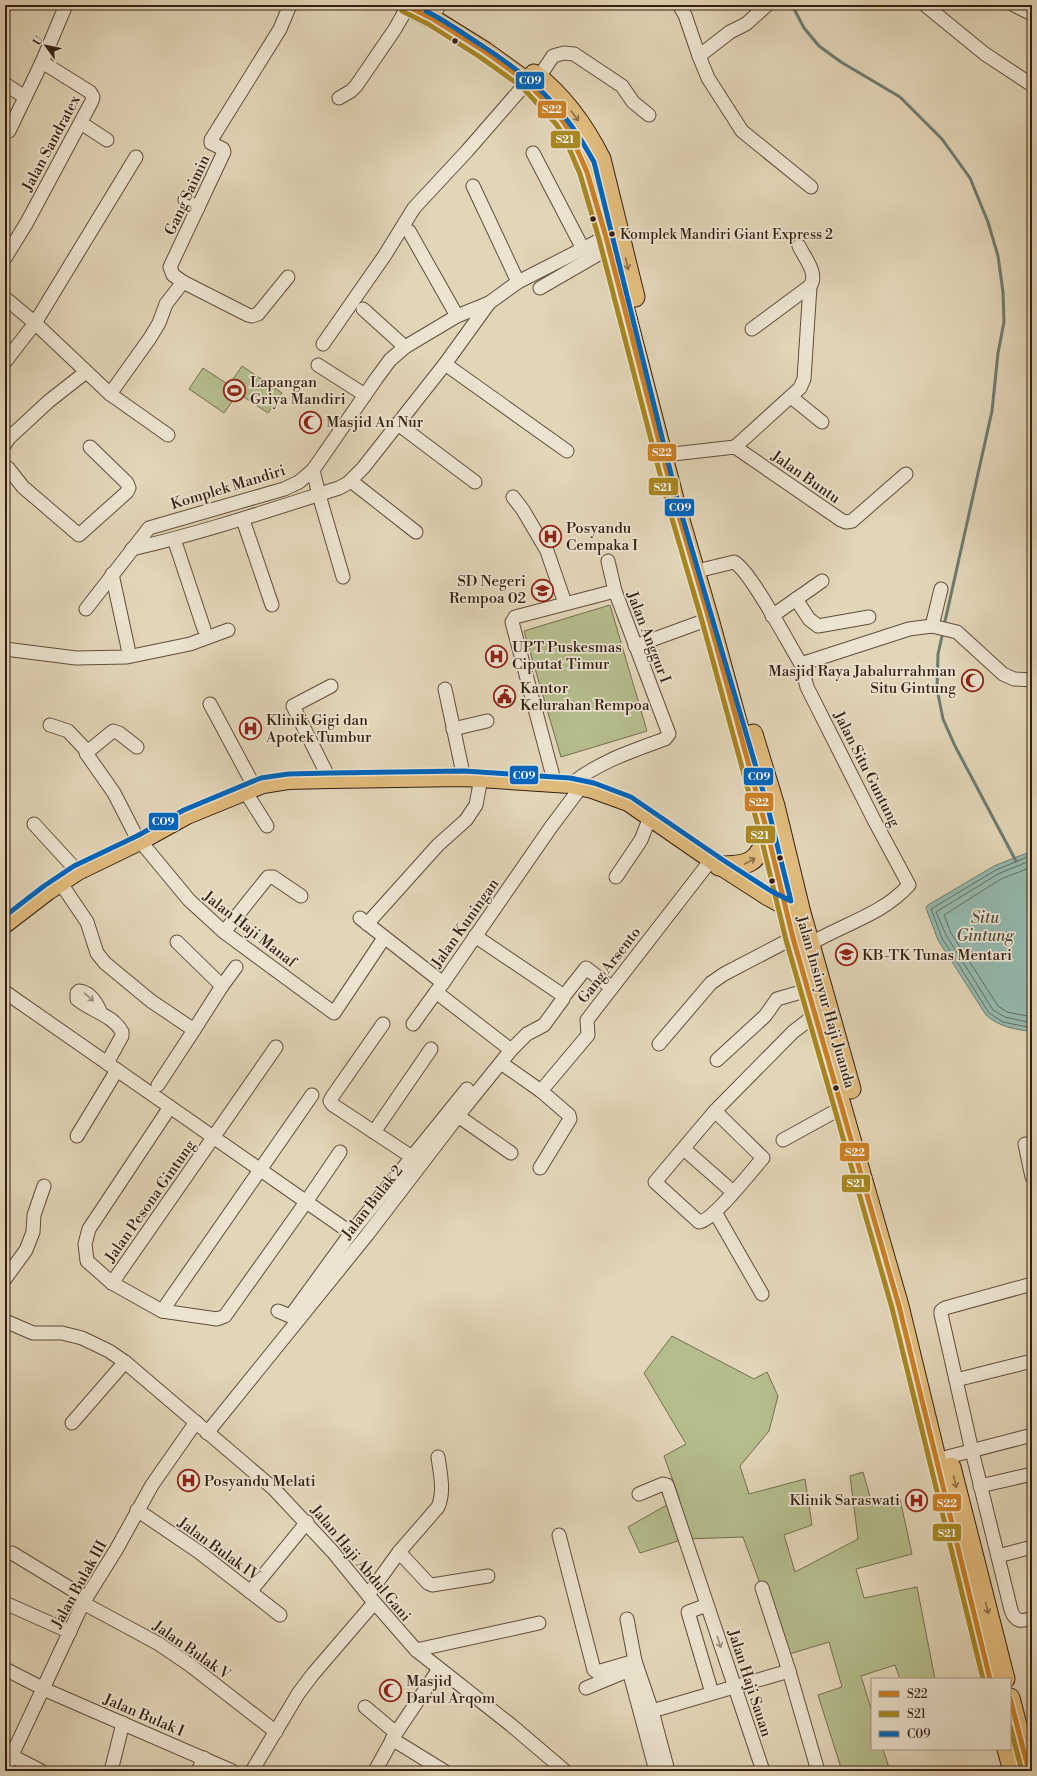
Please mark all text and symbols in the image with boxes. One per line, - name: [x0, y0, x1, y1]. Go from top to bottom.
- north arrow: [26, 26, 66, 66]
- text: U: [30, 33, 47, 48]
- unlabelled marker: [450, 36, 460, 46]
- line badge: C09: [515, 71, 545, 90]
- text: C09: [519, 74, 541, 88]
- street label: Jalan Sandratex: [18, 92, 85, 195]
- line badge: S22: [537, 100, 567, 119]
- text: S22: [542, 103, 562, 117]
- one-way arrow: [571, 111, 579, 122]
- line badge: S21: [550, 130, 581, 149]
- text: S21: [556, 133, 575, 147]
- street label: Gang Saimin: [161, 152, 214, 238]
- unlabelled marker: [588, 214, 598, 224]
- place label: Komplek Mandiri Giant Express 2: [620, 226, 833, 244]
- marker: Komplek Mandiri Giant Express 2: [607, 229, 617, 239]
- one-way arrow: [624, 257, 631, 270]
- place label: Lapangan Griya Mandiri: [250, 373, 346, 409]
- sports icon: Lapangan Griya Mandiri: [222, 378, 248, 404]
- mosque icon: Masjid An Nur: [297, 409, 323, 435]
- place label: Masjid An Nur: [326, 413, 424, 432]
- line badge: S22: [647, 443, 677, 462]
- text: S22: [652, 446, 672, 460]
- street label: Jalan Buntu: [767, 446, 844, 508]
- street label: Komplek Mandiri: [169, 461, 288, 514]
- line badge: S21: [648, 477, 679, 496]
- text: S21: [654, 481, 673, 495]
- line badge: C09: [664, 498, 695, 517]
- text: C09: [669, 501, 691, 515]
- place label: Posyandu Cempaka I: [566, 519, 638, 555]
- hospital icon: Posyandu Cempaka I: [538, 524, 564, 550]
- place label: SD Negeri Rempoa 02: [449, 572, 526, 608]
- school or university icon: SD Negeri Rempoa 02: [529, 577, 555, 603]
- street label: Jalan Anggur I: [622, 588, 675, 686]
- place label: UPT Puskesmas Ciputat Timur: [512, 638, 622, 674]
- hospital icon: UPT Puskesmas Ciputat Timur: [483, 643, 509, 669]
- place label: Masjid Raya Jabalurrahman Situ Gintung: [768, 662, 956, 698]
- mosque icon: Masjid Raya Jabalurrahman Situ Gintung: [959, 667, 985, 693]
- place label: Kantor Kelurahan Rempoa: [520, 679, 650, 715]
- public building icon: Kantor Kelurahan Rempoa: [492, 684, 518, 710]
- street label: Jalan Situ Guntung: [829, 707, 904, 831]
- place label: Klinik Gigi dan Apotek Tumbur: [265, 711, 372, 747]
- hospital icon: Klinik Gigi dan Apotek Tumbur: [238, 716, 264, 742]
- line badge: C09: [509, 765, 539, 785]
- line badge: C09: [743, 767, 774, 786]
- text: C09: [513, 769, 535, 783]
- text: C09: [748, 770, 770, 784]
- line badge: S22: [744, 792, 774, 812]
- text: S22: [749, 796, 769, 810]
- line badge: C09: [148, 812, 179, 831]
- text: C09: [152, 815, 174, 829]
- line badge: S21: [745, 825, 776, 844]
- text: S21: [751, 829, 770, 843]
- unlabelled marker: [775, 853, 785, 863]
- one-way arrow: [744, 856, 756, 864]
- street label: Jalan Kuningan: [427, 875, 503, 973]
- unlabelled marker: [767, 876, 777, 886]
- street label: Jalan Haji Manaf: [198, 886, 301, 972]
- water label: Situ Gintung: [956, 908, 1014, 946]
- street label: Jalan Insinyur Haji Juanda: [792, 913, 859, 1091]
- street label: Gang Arsento: [574, 923, 645, 1007]
- school or university icon: KB-TK Tunas Mentari: [833, 942, 859, 968]
- place label: KB-TK Tunas Mentari: [862, 946, 1012, 965]
- one-way arrow: [84, 992, 94, 1001]
- unlabelled marker: [831, 1083, 841, 1093]
- street label: Jalan Pesona Gintung: [100, 1136, 200, 1267]
- line badge: S22: [839, 1142, 870, 1162]
- text: S22: [845, 1146, 865, 1160]
- street label: Jalan Bulak 2: [337, 1162, 407, 1244]
- line badge: S21: [841, 1174, 871, 1193]
- text: S21: [847, 1177, 866, 1191]
- hospital icon: Posyandu Melati: [175, 1468, 201, 1494]
- place label: Posyandu Melati: [204, 1472, 316, 1491]
- one-way arrow: [951, 1475, 959, 1488]
- hospital icon: Klinik Saraswati: [903, 1487, 929, 1513]
- place label: Klinik Saraswati: [790, 1491, 900, 1510]
- line badge: S22: [932, 1493, 962, 1512]
- text: S22: [937, 1497, 957, 1511]
- street label: Jalan Haji Abdul Gani: [306, 1500, 415, 1625]
- street label: Jalan Bulak IV: [173, 1513, 264, 1586]
- line badge: S21: [932, 1523, 962, 1542]
- text: S21: [938, 1527, 957, 1541]
- street label: Jalan Bulak III: [47, 1537, 111, 1632]
- one-way arrow: [984, 1601, 991, 1614]
- street label: Jalan Bulak V: [148, 1616, 235, 1684]
- street label: Jalan Haji Sauan: [723, 1626, 776, 1739]
- one-way arrow: [716, 1636, 724, 1648]
- place label: Masjid Darul Arqom: [406, 1672, 495, 1708]
- mosque icon: Masjid Darul Arqom: [377, 1677, 403, 1703]
- legend: [871, 1678, 1011, 1750]
- text: S22: [907, 1687, 928, 1702]
- street label: Jalan Bulak I: [100, 1690, 187, 1741]
- text: S21: [907, 1707, 927, 1722]
- text: C09: [907, 1727, 930, 1742]

